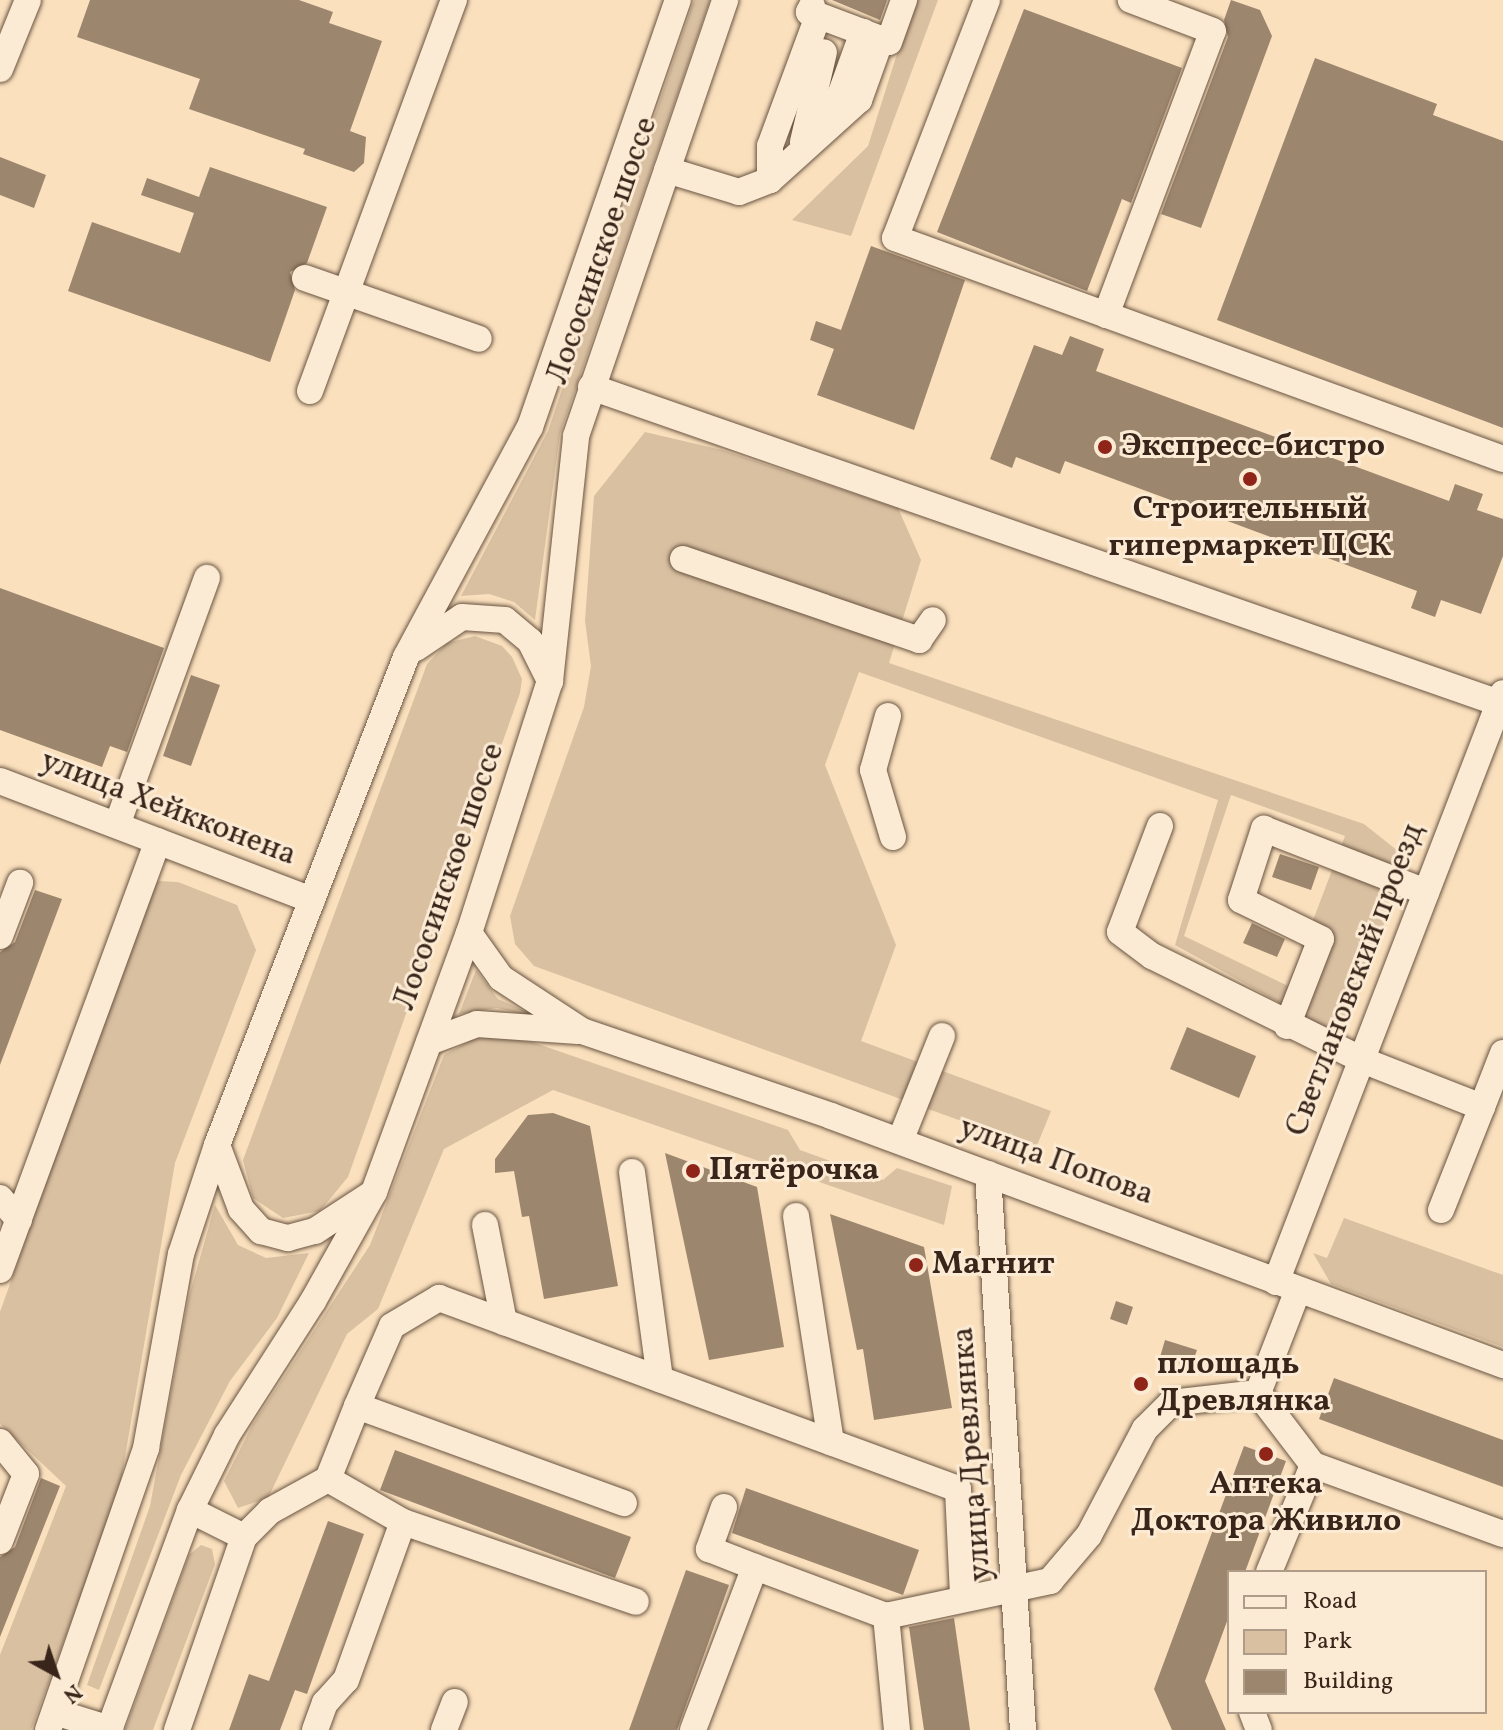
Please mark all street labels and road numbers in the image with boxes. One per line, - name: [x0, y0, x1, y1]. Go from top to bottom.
- street label: Лососинское шоссе: [539, 112, 667, 390]
- street label: Лососинское шоссе: [386, 738, 514, 1016]
- street label: улица Хейкконена: [35, 743, 301, 875]
- street label: Светлановский проезд: [1279, 818, 1433, 1142]
- street label: улица Попова: [954, 1109, 1158, 1215]
- street label: улица Древлянка: [945, 1325, 1001, 1583]

